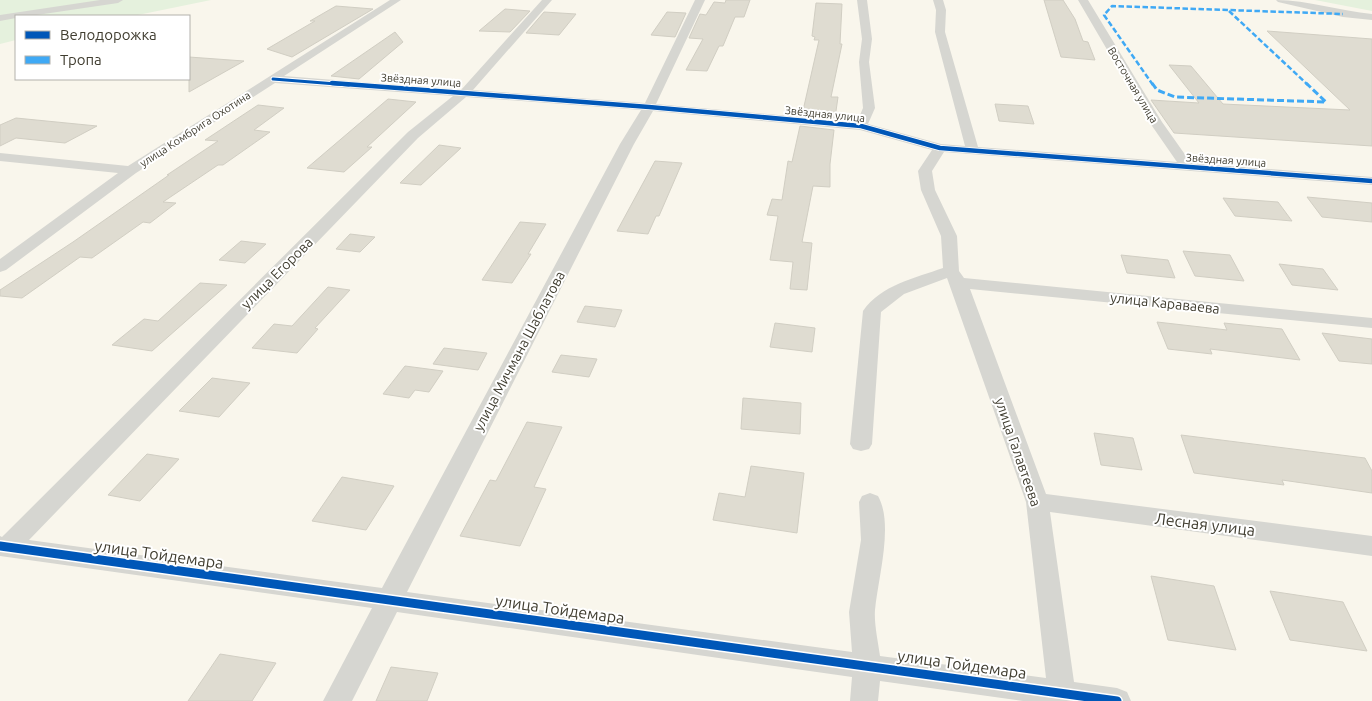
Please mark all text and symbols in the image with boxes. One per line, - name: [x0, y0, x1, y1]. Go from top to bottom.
- legend: [15, 15, 190, 80]
- text: Велодорожка: [60, 26, 157, 43]
- street label: Восточная улица: [1106, 45, 1160, 125]
- text: Тропа: [60, 51, 102, 68]
- street label: Звёздная улица: [380, 71, 462, 89]
- street label: улица Комбрига Охотина: [137, 89, 253, 169]
- street label: Звёздная улица: [784, 104, 866, 124]
- street label: Звёздная улица: [1185, 151, 1267, 169]
- street label: улица Егорова: [238, 234, 316, 312]
- street label: улица Мичмана Шаблатова: [470, 268, 568, 434]
- street label: улица Караваева: [1109, 289, 1221, 317]
- street label: улица Галавтеева: [992, 395, 1044, 509]
- street label: Лесная улица: [1154, 509, 1256, 539]
- street label: улица Тойдемара: [93, 536, 225, 572]
- street label: улица Тойдемара: [494, 591, 626, 627]
- street label: улица Тойдемара: [896, 646, 1028, 682]

